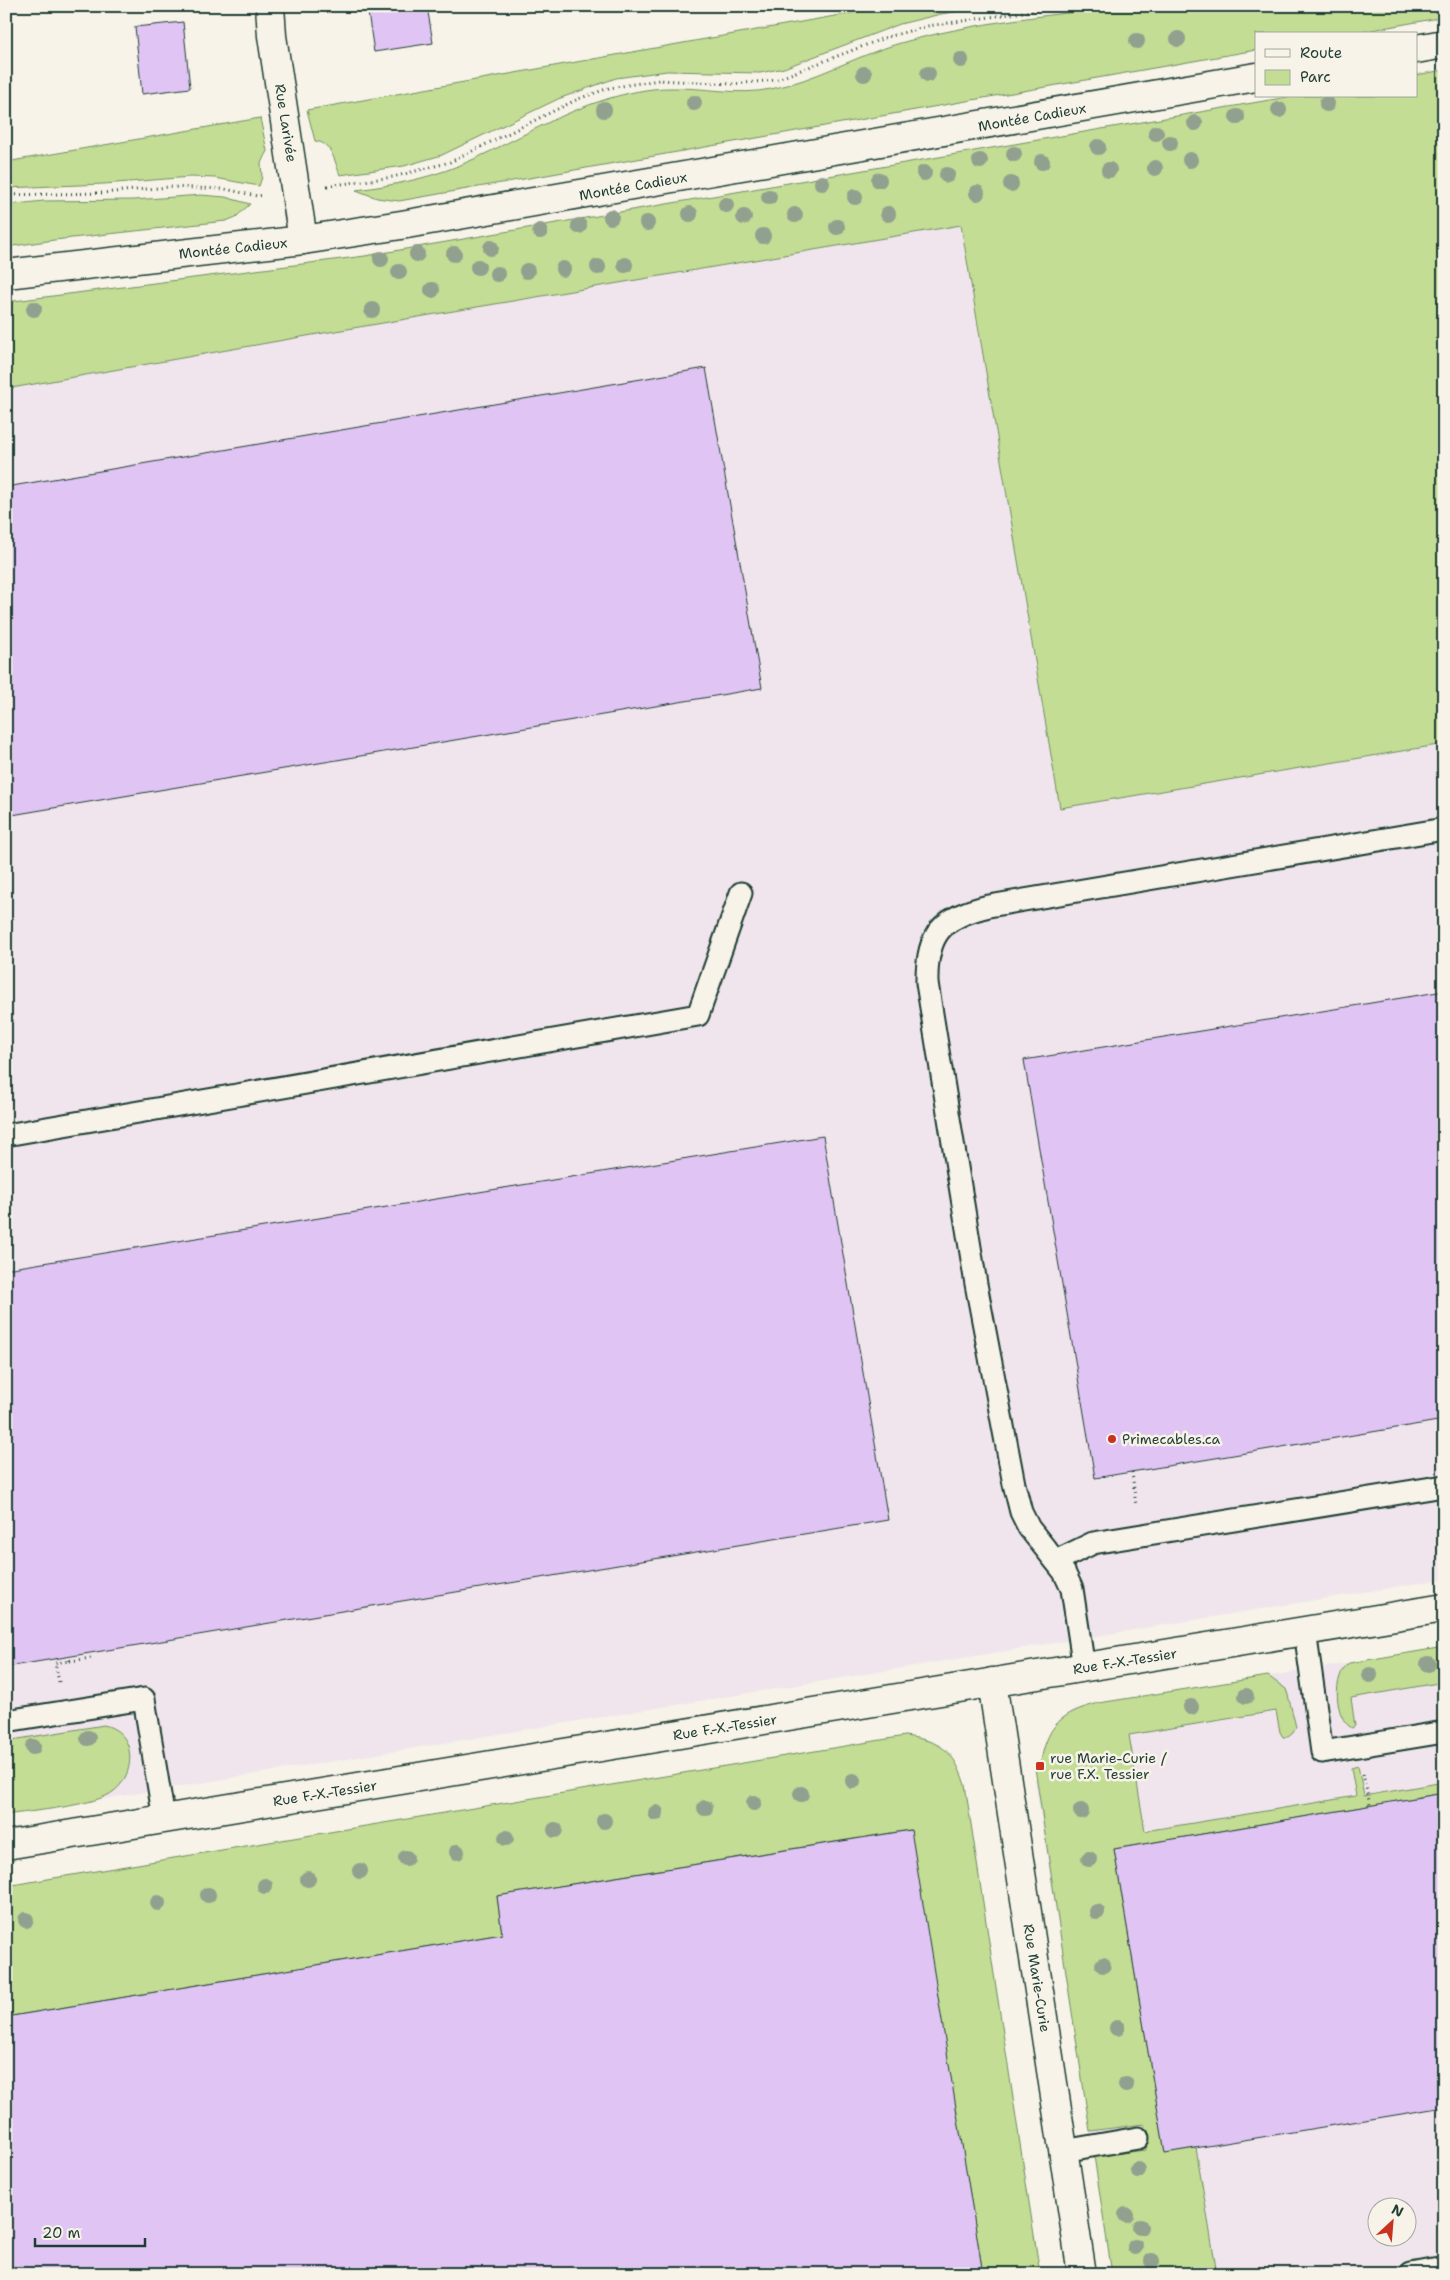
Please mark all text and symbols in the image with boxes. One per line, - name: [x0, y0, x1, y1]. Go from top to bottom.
- legend: [1255, 32, 1418, 98]
- text: Route: [1300, 43, 1342, 63]
- text: Parc: [1300, 67, 1331, 87]
- street label: Rue Larivée: [271, 83, 301, 164]
- street label: Montée Cadieux: [977, 99, 1087, 135]
- street label: Montée Cadieux: [578, 168, 688, 204]
- street label: Montée Cadieux: [178, 233, 288, 263]
- place label: Primecables.ca: [1122, 1430, 1220, 1448]
- marker: Primecables.ca: [1106, 1433, 1118, 1445]
- street label: Rue F.-X.-Tessier: [1072, 1644, 1179, 1678]
- street label: Rue F.-X.-Tessier: [672, 1710, 779, 1744]
- place label: rue Marie-Curie / rue F.X. Tessier: [1050, 1749, 1167, 1783]
- marker: rue Marie-Curie / rue F.X. Tessier: [1034, 1760, 1046, 1772]
- street label: Rue F.-X.-Tessier: [272, 1776, 379, 1810]
- street label: Rue Marie-Curie: [1020, 1923, 1054, 2033]
- north arrow: [1368, 2198, 1418, 2248]
- text: N: [1389, 2200, 1407, 2221]
- scale bar: [35, 2215, 145, 2247]
- text: 20 m: [42, 2223, 81, 2243]

